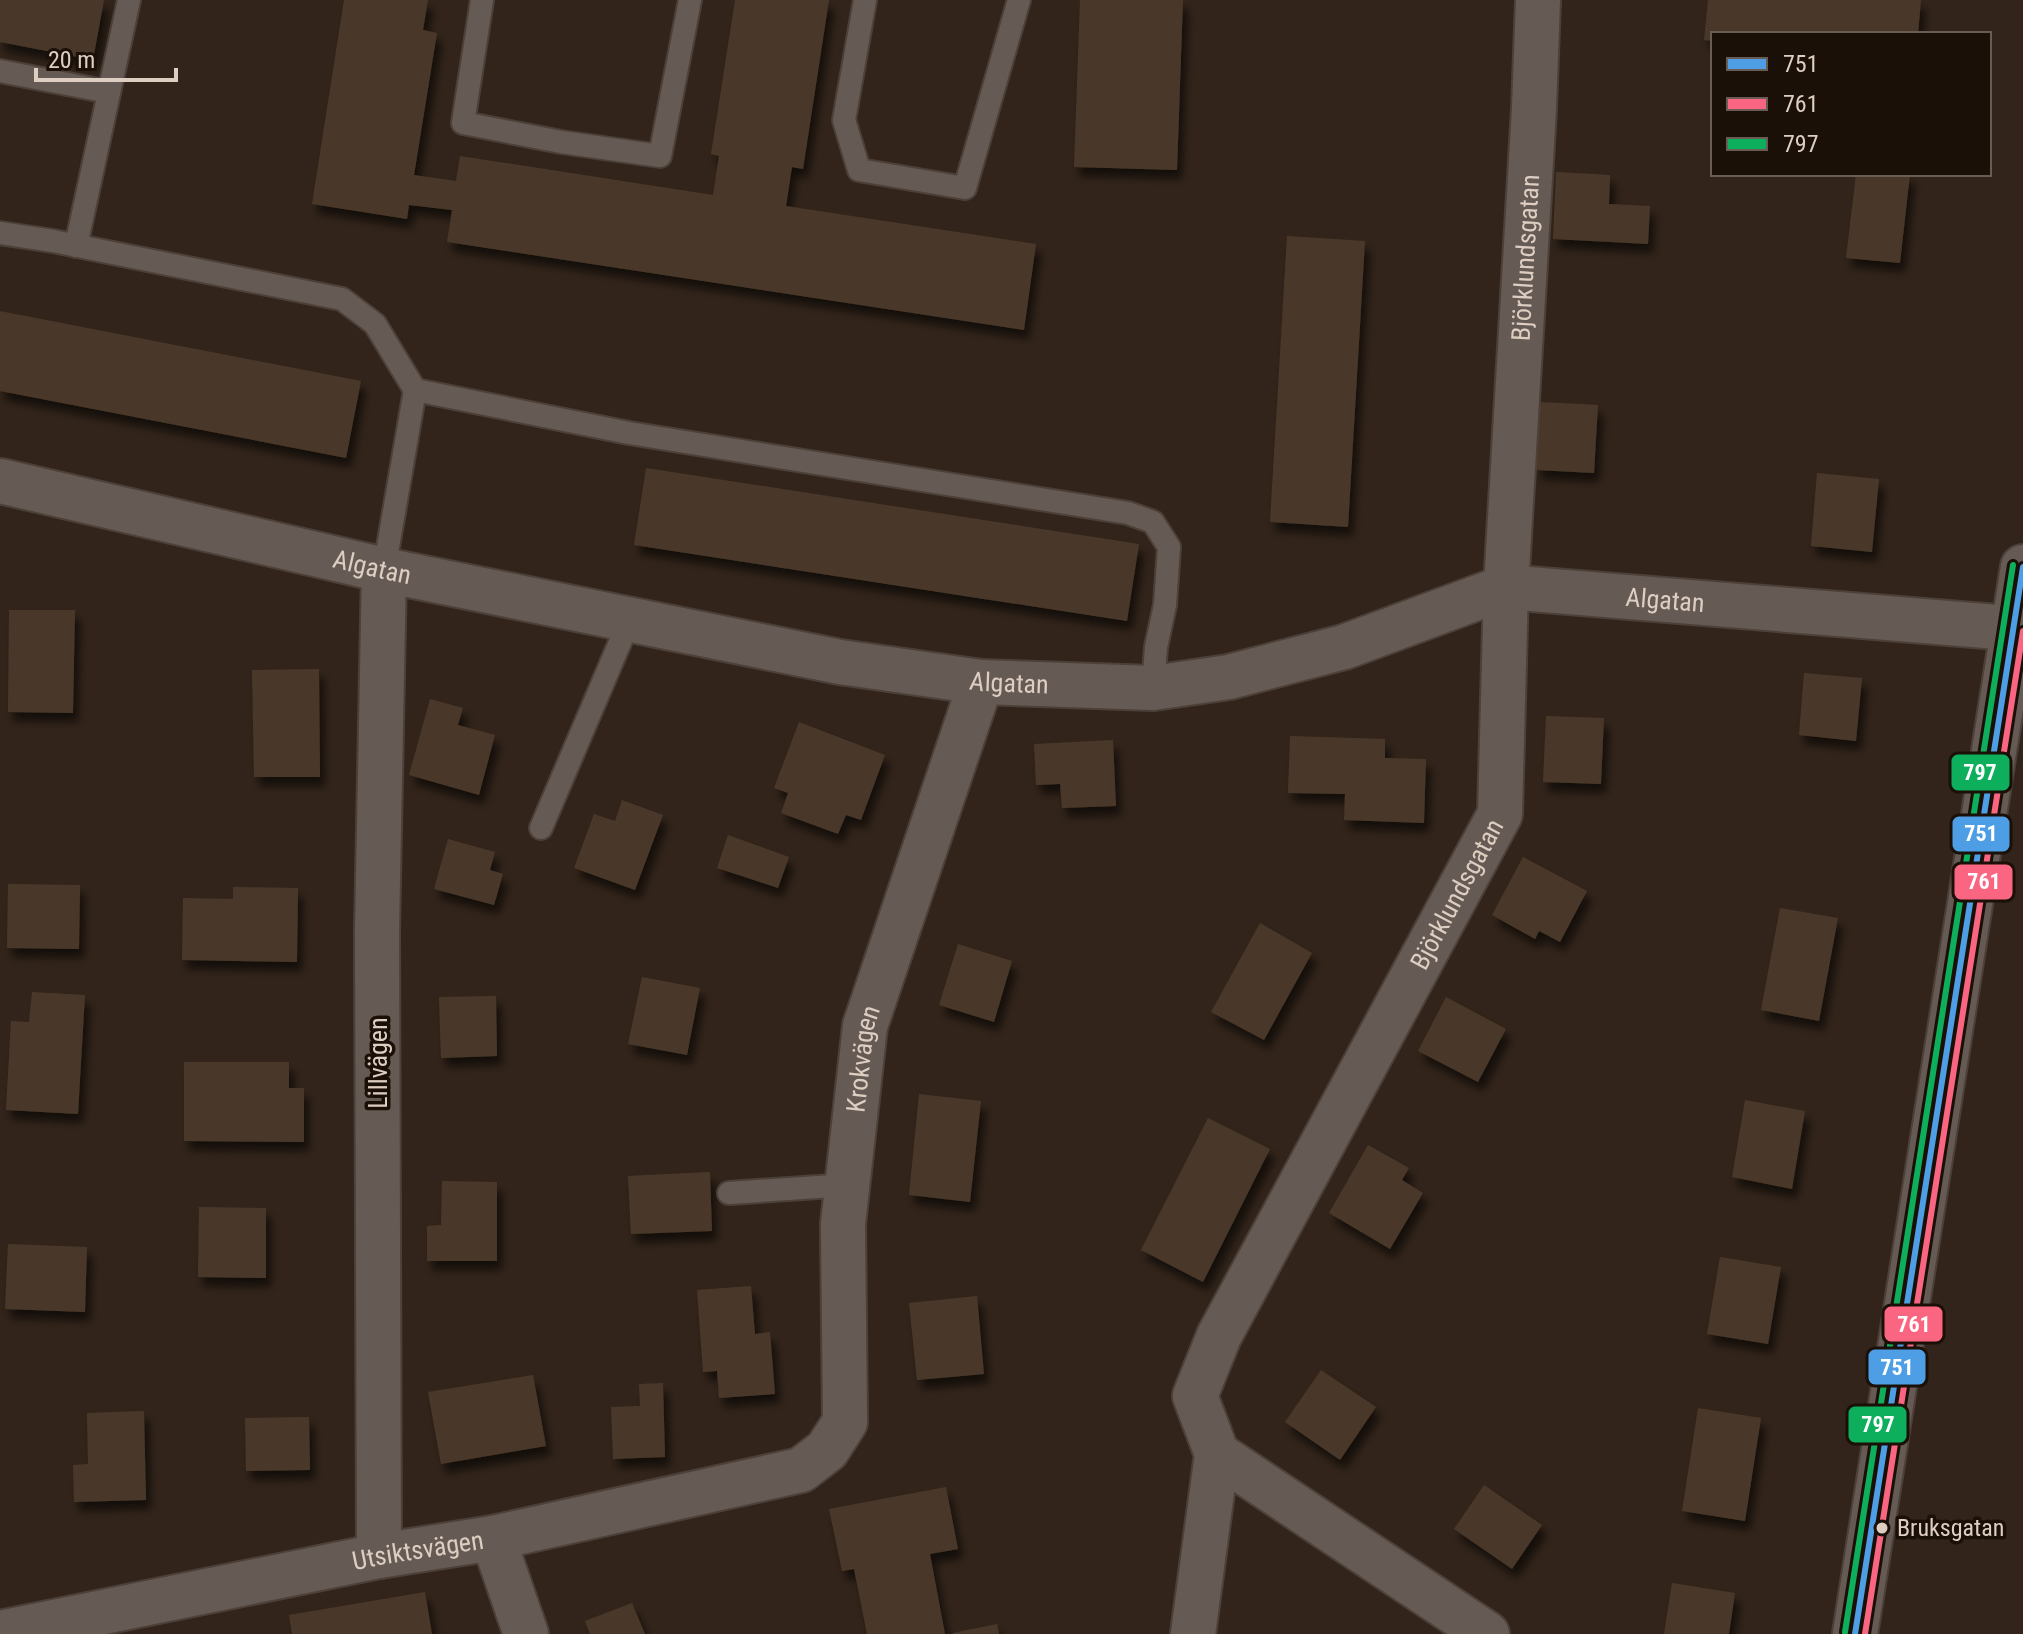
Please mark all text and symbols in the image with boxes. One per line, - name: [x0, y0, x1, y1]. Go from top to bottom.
- scale bar: [36, 32, 176, 82]
- legend: [1711, 32, 1991, 176]
- text: 20 m: [48, 46, 95, 74]
- text: 751: [1783, 50, 1819, 78]
- text: 761: [1783, 90, 1819, 118]
- text: 797: [1783, 130, 1819, 158]
- street label: Björklundsgatan: [1505, 174, 1545, 342]
- street label: Algatan: [330, 544, 414, 590]
- street label: Algatan: [1625, 582, 1706, 618]
- street label: Algatan: [968, 666, 1049, 699]
- line badge: 797: [1950, 753, 2011, 792]
- text: 797: [1963, 760, 1997, 785]
- street label: Björklundsgatan: [1404, 814, 1510, 975]
- line badge: 751: [1951, 815, 2011, 853]
- text: 751: [1964, 821, 1998, 846]
- line badge: 761: [1953, 863, 2014, 901]
- text: 761: [1967, 869, 2001, 894]
- street label: Krokvägen: [841, 1001, 886, 1114]
- street label: Lillvägen: [363, 1017, 393, 1109]
- line badge: 761: [1883, 1305, 1944, 1343]
- text: 761: [1897, 1312, 1931, 1337]
- line badge: 751: [1867, 1348, 1927, 1386]
- text: 751: [1880, 1355, 1914, 1380]
- line badge: 797: [1847, 1405, 1908, 1444]
- text: 797: [1861, 1412, 1895, 1437]
- place label: Bruksgatan: [1897, 1514, 2004, 1542]
- marker: Bruksgatan: [1874, 1520, 1890, 1536]
- street label: Utsiktsvägen: [350, 1525, 486, 1576]

